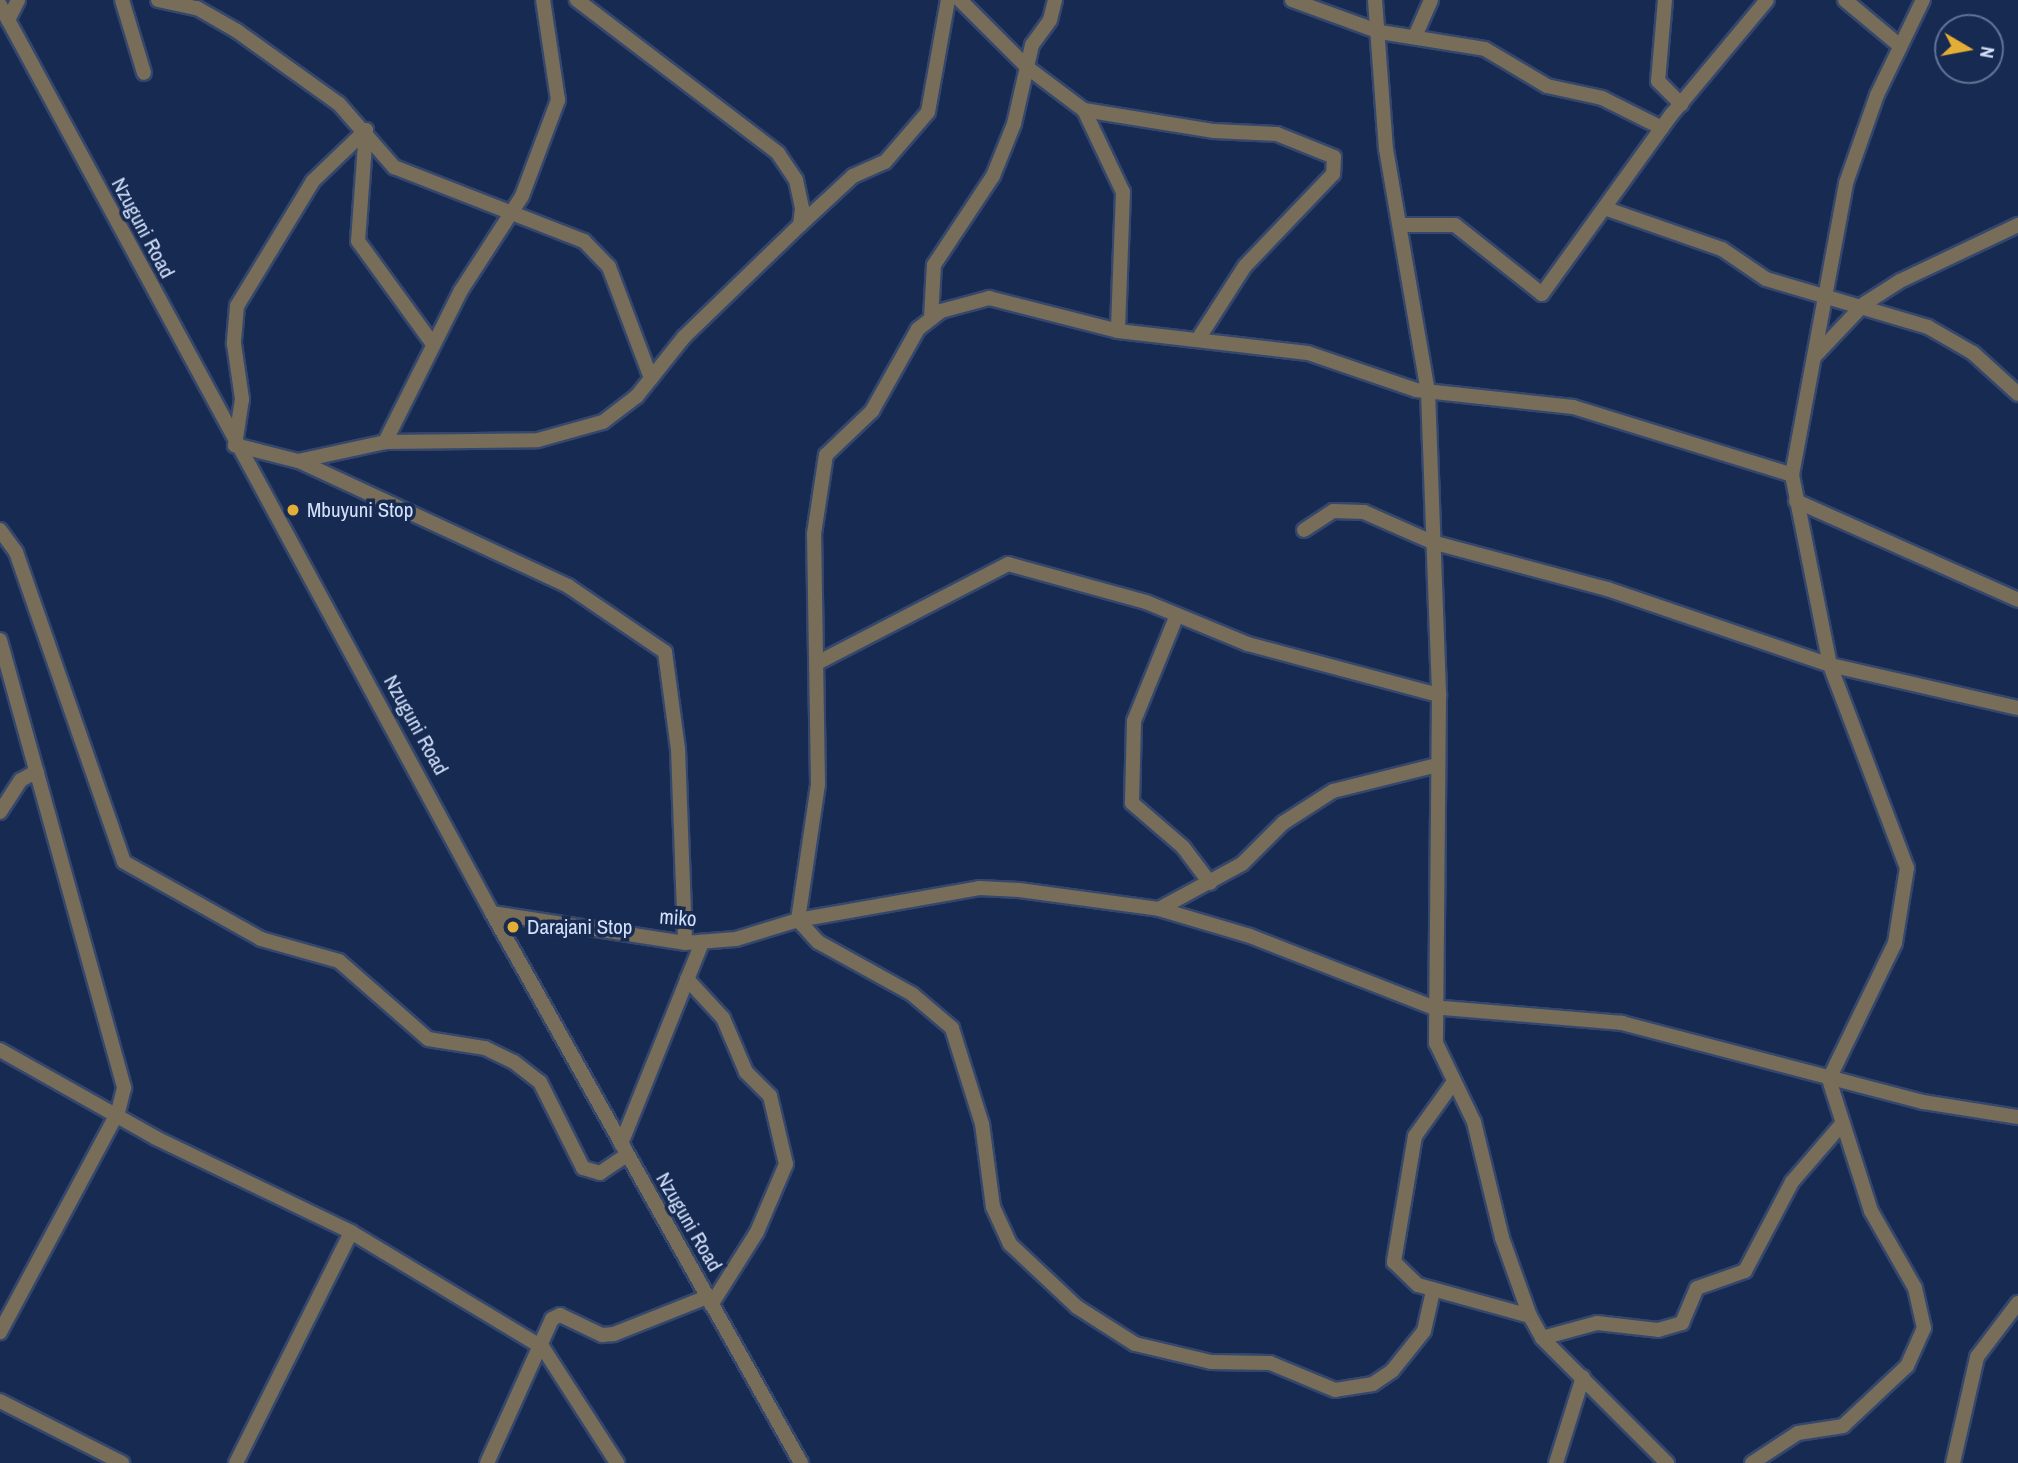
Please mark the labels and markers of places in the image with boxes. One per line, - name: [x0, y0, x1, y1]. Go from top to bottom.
- place label: Mbuyuni Stop: [307, 497, 413, 523]
- marker: Mbuyuni Stop: [285, 502, 301, 518]
- place label: Darajani Stop: [527, 914, 632, 940]
- marker: Darajani Stop: [505, 919, 521, 935]

